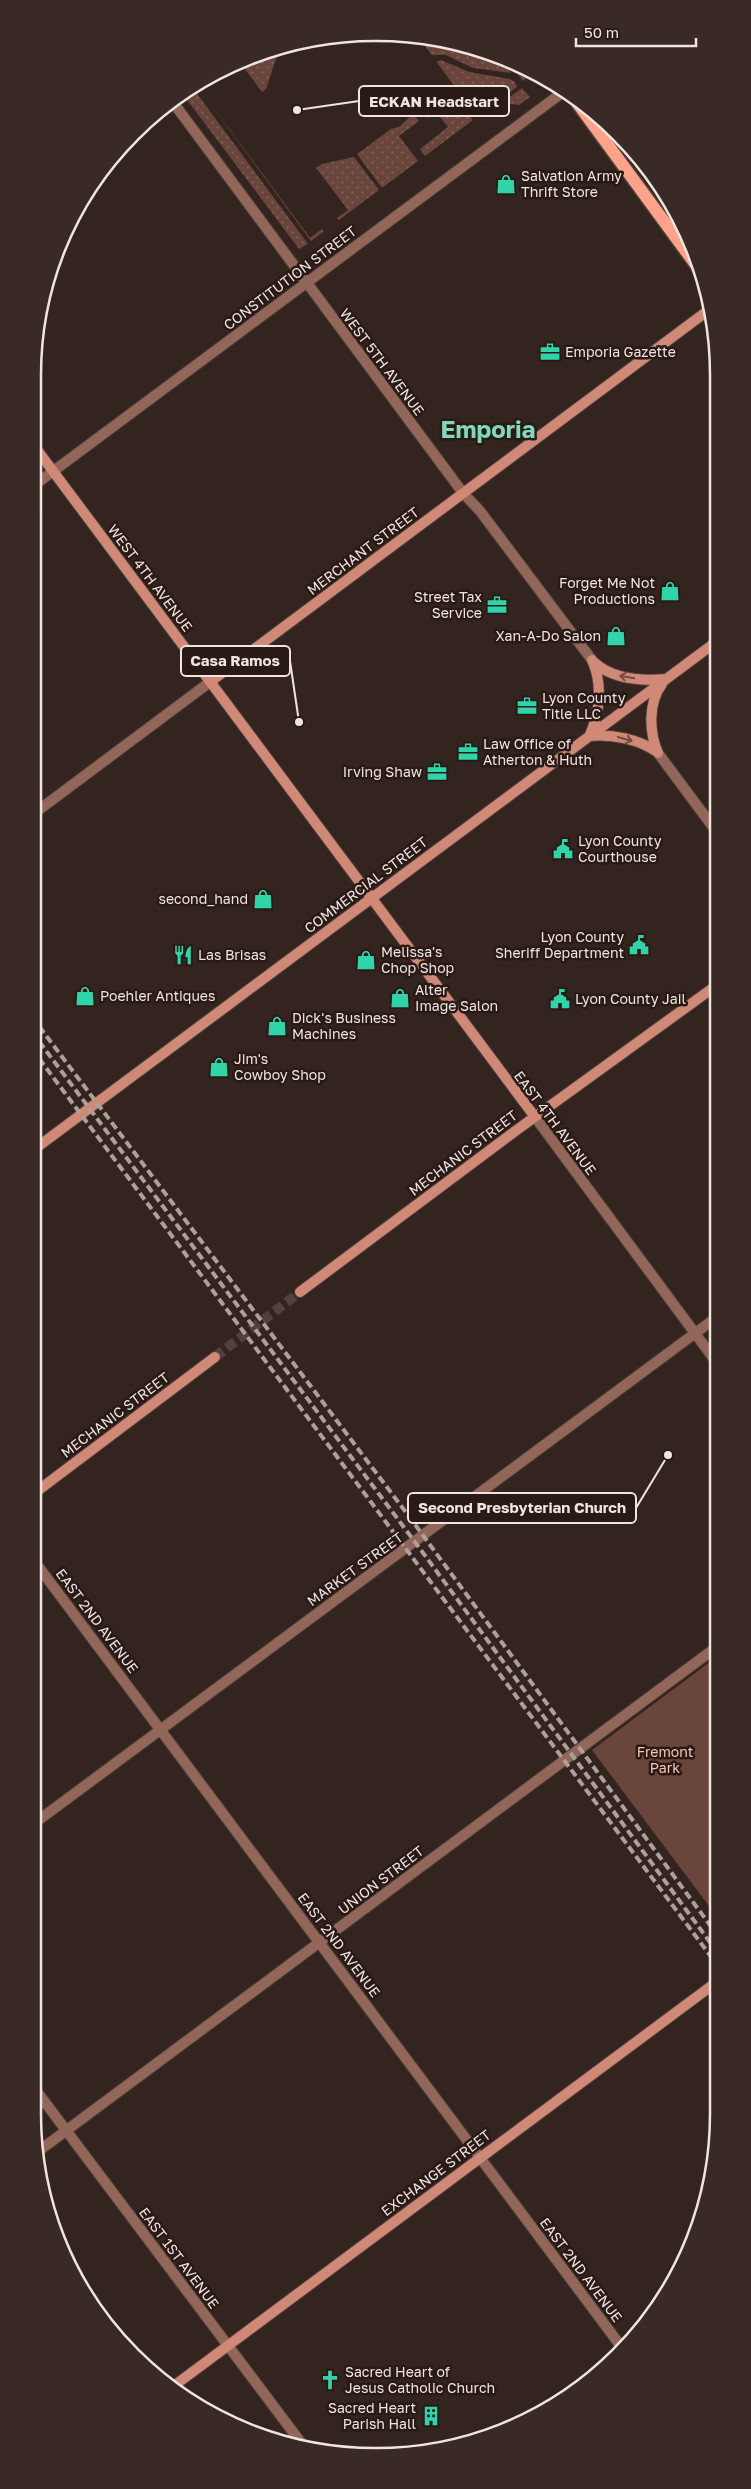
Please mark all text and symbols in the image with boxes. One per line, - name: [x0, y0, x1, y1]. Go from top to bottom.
- scale bar: [576, 15, 696, 47]
- text: 50 m: [584, 23, 619, 41]
- callout: ECKAN Headstart: [359, 86, 509, 116]
- text: ECKAN Headstart: [369, 92, 499, 110]
- place label: Salvation Army Thrift Store: [521, 167, 622, 200]
- shop icon: Salvation Army Thrift Store: [495, 173, 517, 195]
- street label: CONSTITUTION STREET: [220, 222, 360, 333]
- street label: WEST 5TH AVENUE: [337, 305, 428, 418]
- office icon: Emporia Gazette: [539, 341, 561, 363]
- place label: Emporia Gazette: [565, 343, 676, 360]
- district label: Emporia: [441, 414, 536, 443]
- street label: MERCHANT STREET: [304, 503, 422, 598]
- street label: WEST 4TH AVENUE: [105, 521, 196, 635]
- place label: Forget Me Not Productions: [559, 574, 655, 607]
- shop icon: Forget Me Not Productions: [659, 580, 681, 602]
- place label: Street Tax Service: [414, 588, 482, 621]
- office icon: Street Tax Service: [486, 594, 508, 616]
- shop icon: Xan-A-Do Salon: [605, 625, 627, 647]
- place label: Xan-A-Do Salon: [495, 627, 601, 644]
- callout: Casa Ramos: [181, 646, 290, 676]
- text: Casa Ramos: [190, 651, 280, 669]
- one-way arrow: [619, 671, 635, 681]
- place label: Lyon County Title LLC: [542, 689, 626, 722]
- office icon: Lyon County Title LLC: [516, 695, 538, 717]
- place label: Law Office of Atherton & Huth: [483, 735, 592, 768]
- one-way arrow: [616, 735, 632, 744]
- office icon: Law Office of Atherton & Huth: [457, 741, 479, 763]
- office icon: Irving Shaw: [426, 761, 448, 783]
- place label: Irving Shaw: [343, 763, 422, 780]
- place label: Lyon County Courthouse: [578, 832, 662, 865]
- street label: COMMERCIAL STREET: [301, 833, 431, 936]
- public building icon: Lyon County Courthouse: [552, 838, 574, 860]
- shop icon: second_hand: [252, 888, 274, 910]
- place label: second_hand: [158, 890, 248, 907]
- place label: Lyon County Sheriff Department: [495, 928, 624, 961]
- public building icon: Lyon County Sheriff Department: [628, 934, 650, 956]
- place label: Melissa's Chop Shop: [381, 943, 454, 976]
- restaurant icon: Las Brisas: [172, 944, 194, 966]
- place label: Las Brisas: [198, 946, 266, 963]
- shop icon: Melissa's Chop Shop: [355, 949, 377, 971]
- place label: Alter Image Salon: [415, 981, 498, 1014]
- shop icon: Poehler Antiques: [74, 985, 96, 1007]
- place label: Poehler Antiques: [100, 987, 215, 1004]
- shop icon: Alter Image Salon: [389, 987, 411, 1009]
- public building icon: Lyon County Jail: [549, 988, 571, 1010]
- place label: Lyon County Jail: [575, 990, 686, 1007]
- place label: Dick's Business Machines: [292, 1009, 396, 1042]
- shop icon: Dick's Business Machines: [266, 1015, 288, 1037]
- place label: Jim's Cowboy Shop: [234, 1050, 326, 1083]
- shop icon: Jim's Cowboy Shop: [208, 1056, 230, 1078]
- street label: EAST 4TH AVENUE: [511, 1067, 600, 1178]
- street label: MECHANIC STREET: [405, 1106, 520, 1199]
- street label: MECHANIC STREET: [57, 1368, 172, 1461]
- callout: Second Presbyterian Church: [408, 1493, 636, 1523]
- text: Second Presbyterian Church: [418, 1498, 626, 1516]
- street label: MARKET STREET: [303, 1528, 406, 1609]
- street label: EAST 2ND AVENUE: [53, 1565, 142, 1676]
- park label: Fremont Park: [637, 1743, 693, 1776]
- street label: UNION STREET: [335, 1842, 427, 1917]
- street label: EAST 2ND AVENUE: [295, 1889, 384, 2000]
- street label: EXCHANGE STREET: [378, 2126, 494, 2219]
- street label: EAST 1ST AVENUE: [136, 2204, 223, 2312]
- street label: EAST 2ND AVENUE: [537, 2214, 626, 2325]
- place label: Sacred Heart of Jesus Catholic Church: [345, 2363, 495, 2396]
- church icon: Sacred Heart of Jesus Catholic Church: [319, 2369, 341, 2391]
- place label: Sacred Heart Parish Hall: [328, 2399, 416, 2432]
- building icon: Sacred Heart Parish Hall: [420, 2405, 442, 2427]

